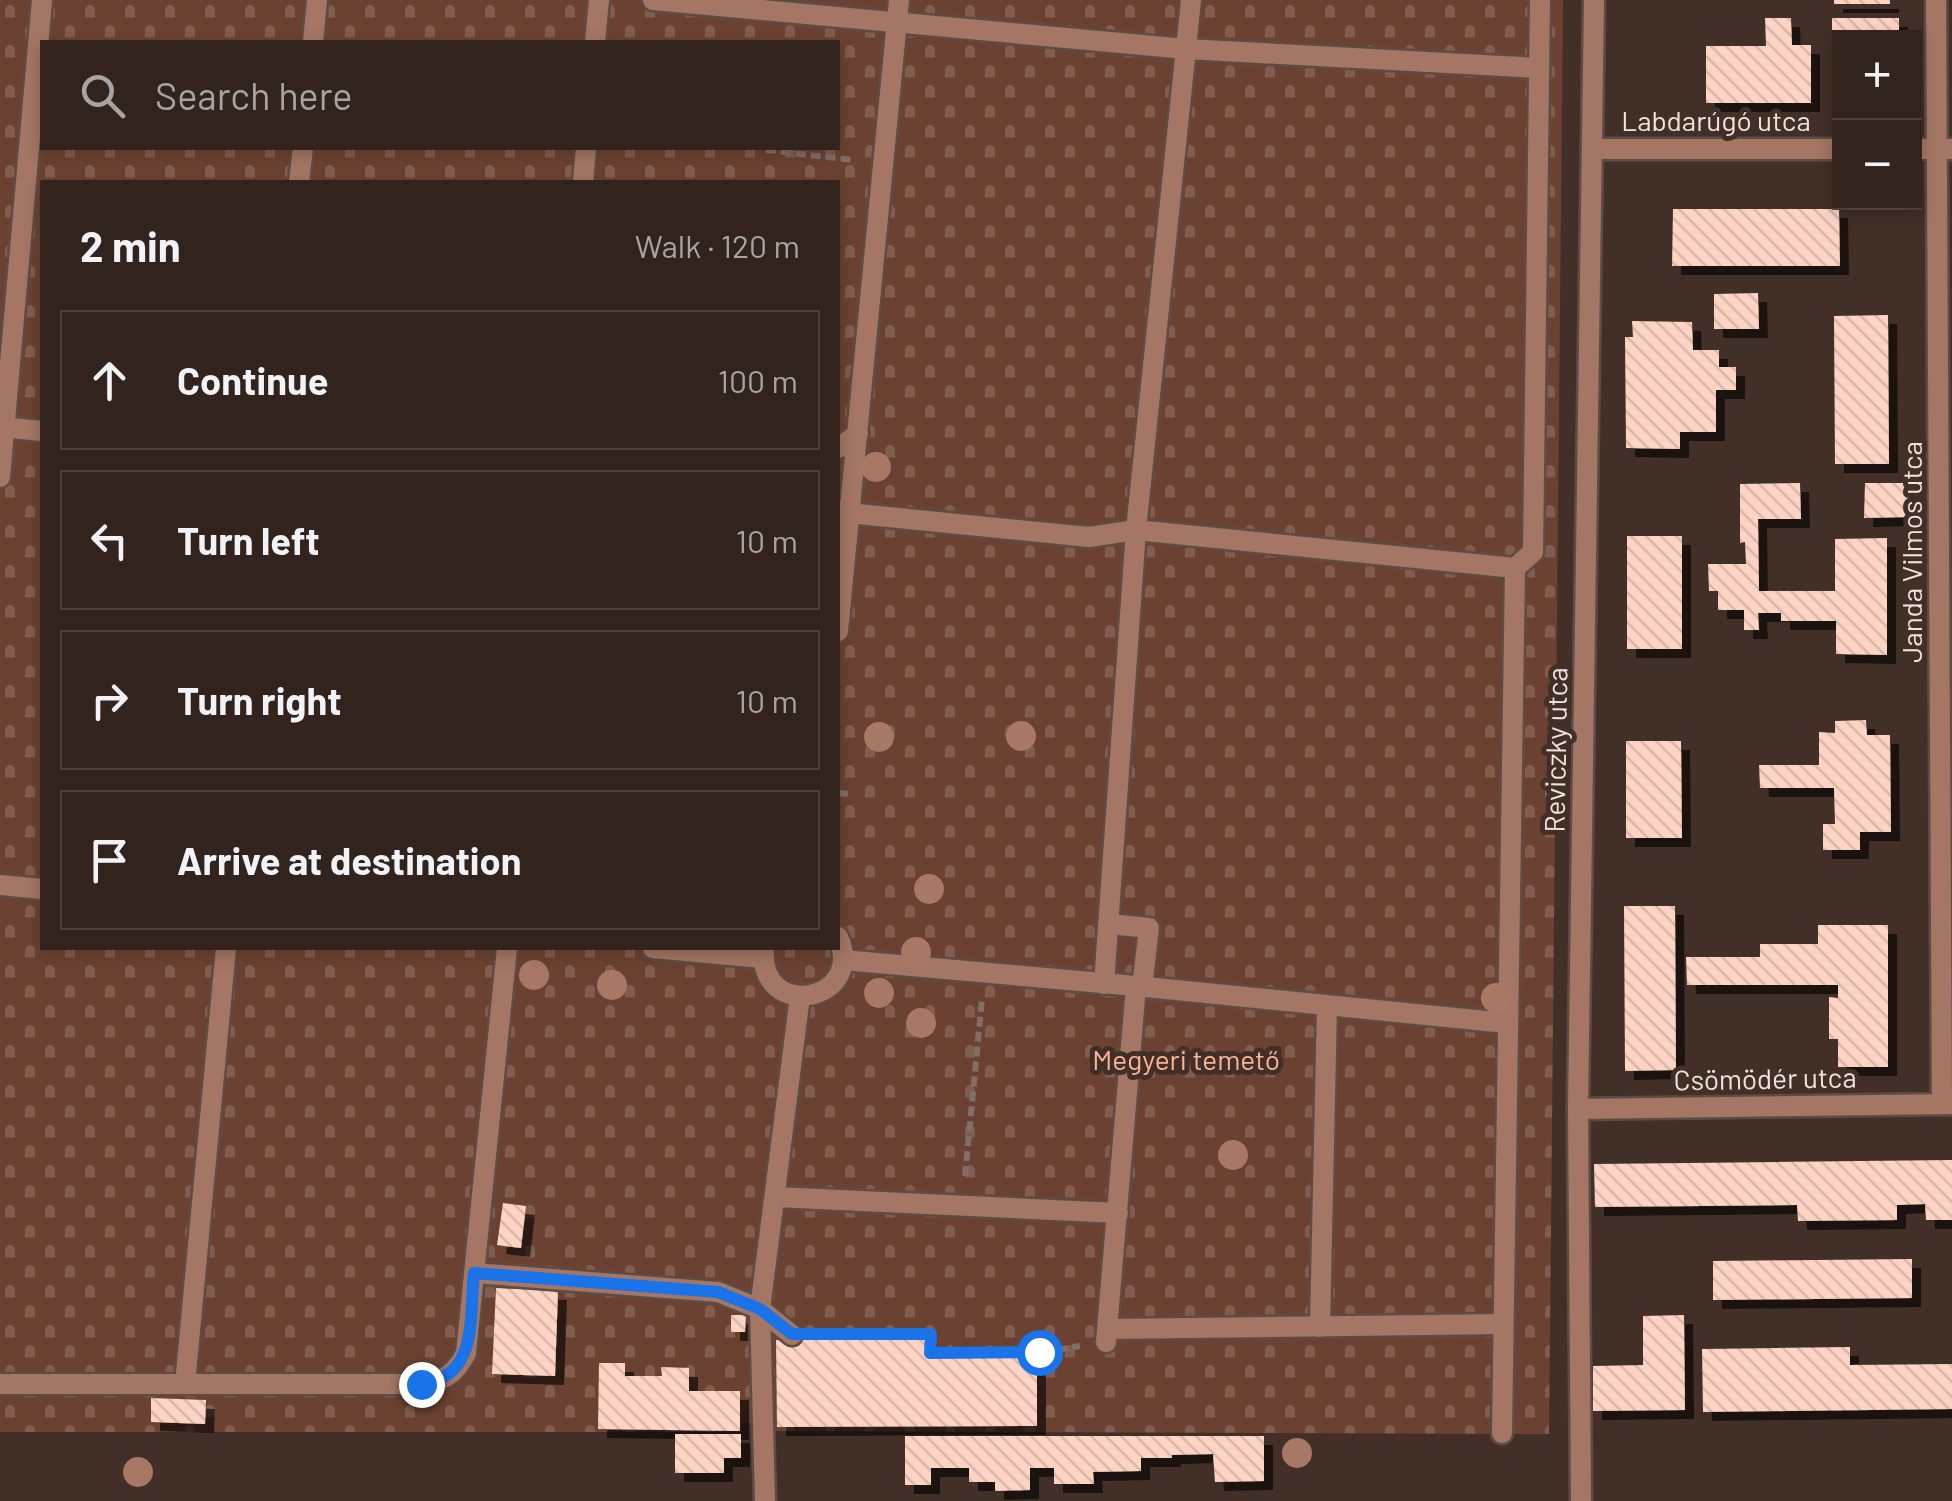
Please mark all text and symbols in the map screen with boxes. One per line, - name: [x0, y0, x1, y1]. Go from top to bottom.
- map controls: [1832, 30, 1922, 210]
- button: +: [1832, 30, 1922, 120]
- search box: [40, 40, 840, 150]
- icon: search: [75, 68, 130, 123]
- text: Search here: [155, 72, 353, 118]
- street label: Labdarúgó utca: [1621, 103, 1811, 137]
- button: −: [1832, 120, 1922, 210]
- text: 2 min: [80, 220, 181, 270]
- text: Walk · 120 m: [635, 226, 800, 264]
- icon: ahead: [82, 353, 137, 408]
- text: Continue: [177, 357, 328, 403]
- text: 100 m: [718, 361, 798, 399]
- street label: Janda Vilmos utca: [1894, 441, 1928, 663]
- icon: left: [82, 513, 137, 568]
- text: Turn left: [177, 517, 320, 563]
- text: 10 m: [736, 521, 798, 559]
- street label: Reviczky utca: [1537, 667, 1573, 833]
- icon: right: [82, 673, 137, 728]
- text: Turn right: [177, 677, 342, 723]
- text: 10 m: [736, 681, 798, 719]
- icon: arrive: [82, 833, 137, 888]
- text: Arrive at destination: [177, 837, 522, 883]
- park label: Megyeri temető: [1092, 1042, 1280, 1076]
- street label: Csömödér utca: [1673, 1059, 1857, 1097]
- route start: [1017, 1330, 1063, 1376]
- route end: [399, 1362, 445, 1408]

